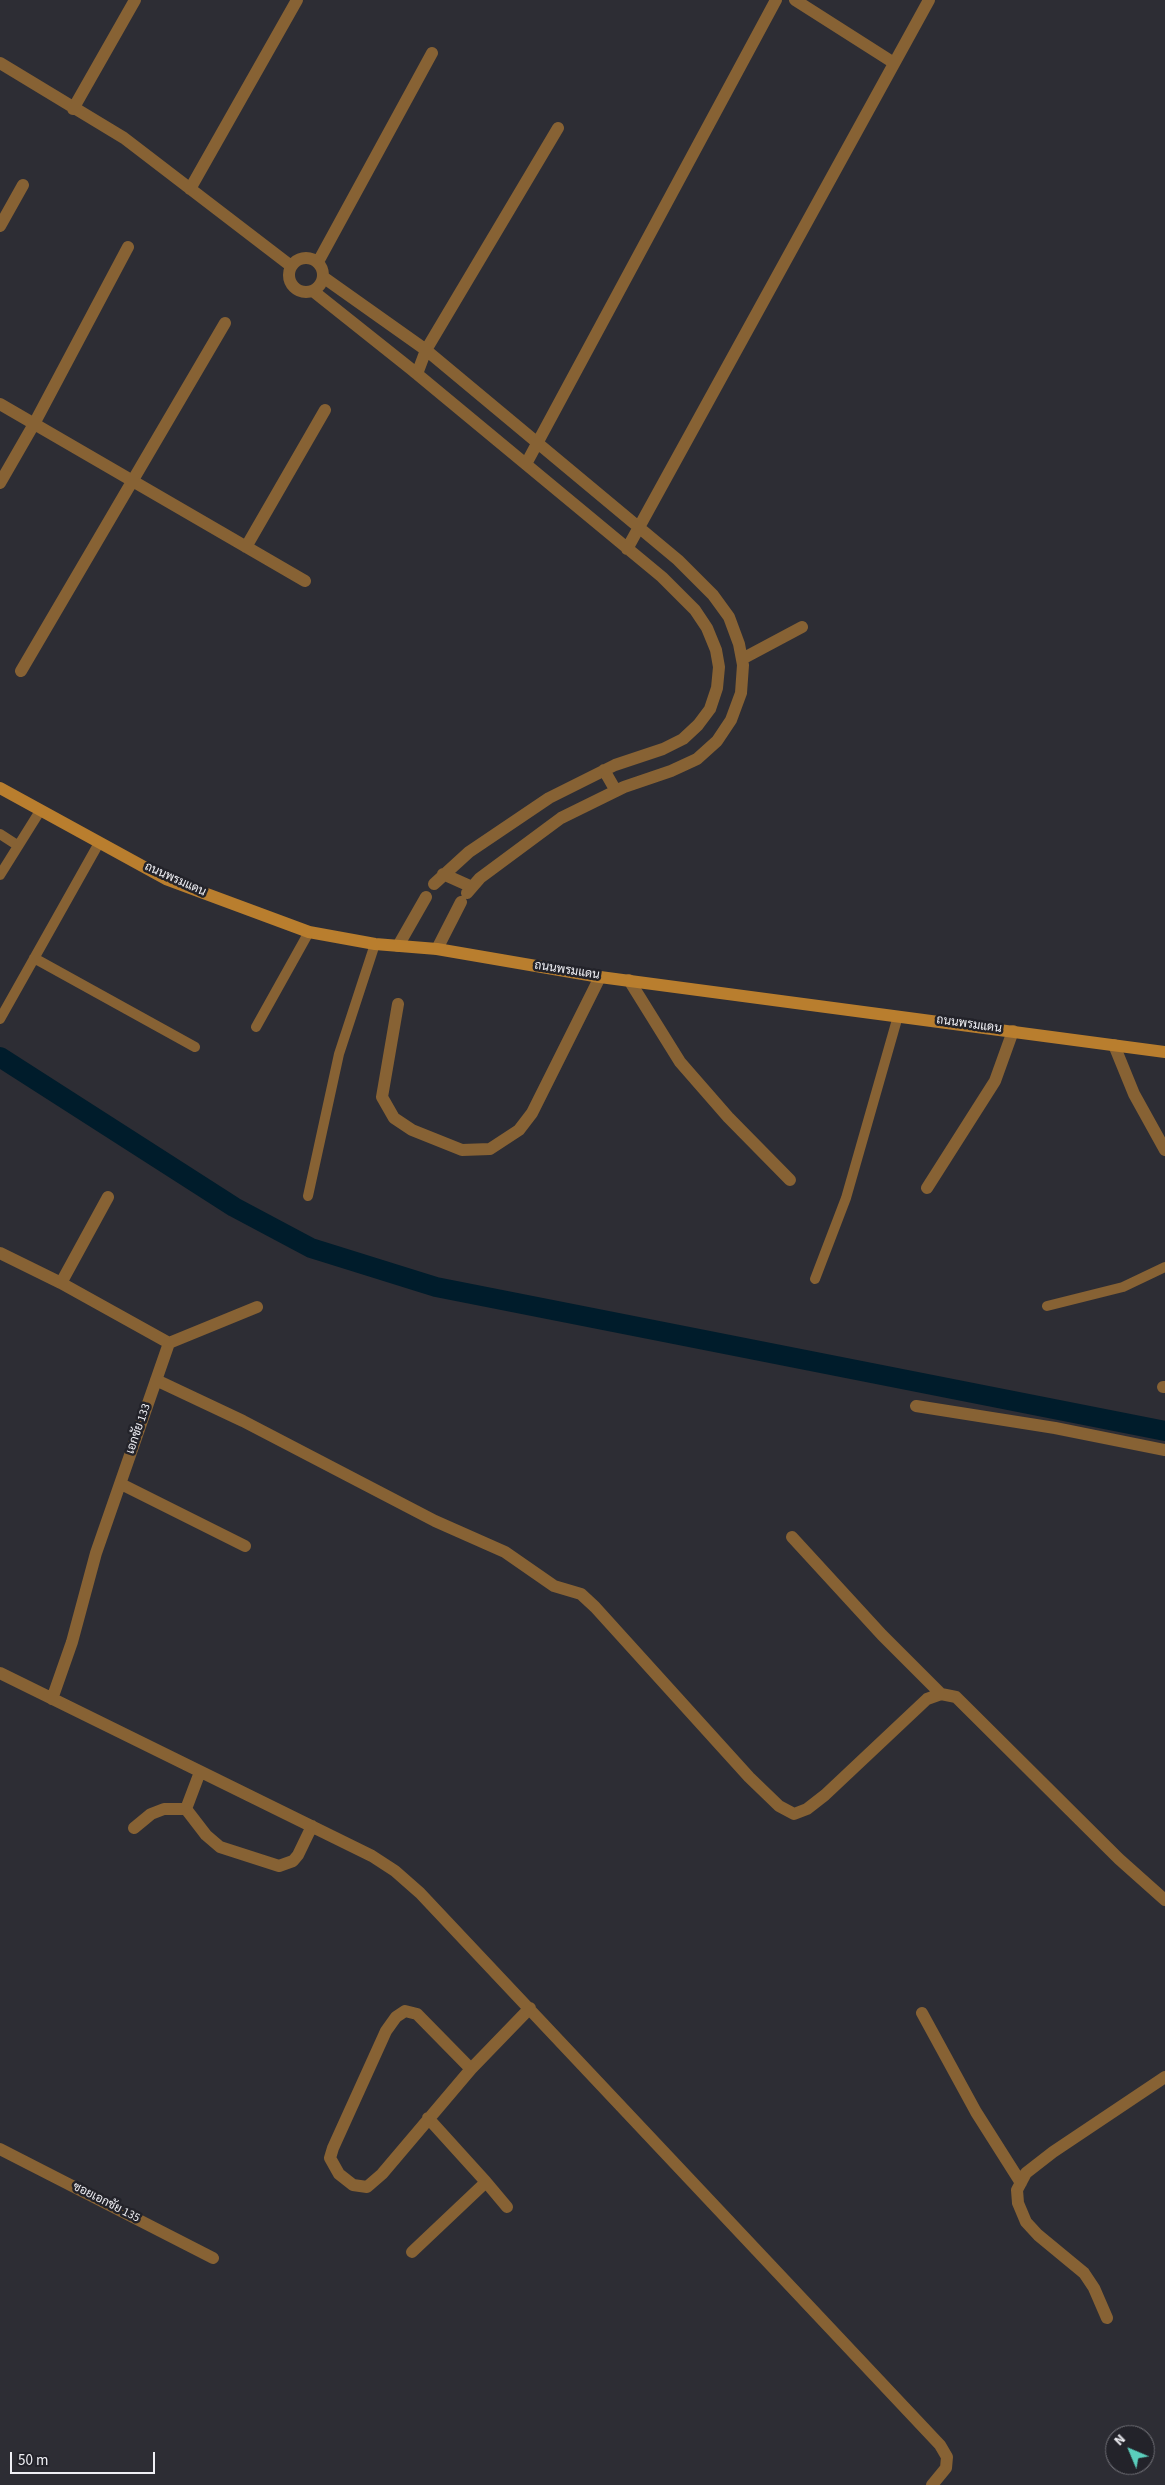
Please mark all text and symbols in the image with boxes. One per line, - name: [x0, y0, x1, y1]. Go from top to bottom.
- street label: ถนนพรมแดน: [142, 860, 208, 900]
- street label: ถนนพรมแดน: [533, 959, 601, 983]
- street label: ถนนพรมแดน: [935, 1013, 1003, 1037]
- street label: เอกชัย 133: [124, 1402, 154, 1456]
- street label: ซอยเอกชัย 135: [70, 2180, 142, 2226]
- north arrow: [1105, 2425, 1155, 2475]
- text: N: [1110, 2430, 1130, 2450]
- scale bar: [12, 2442, 158, 2474]
- text: 50 m: [18, 2450, 48, 2471]

